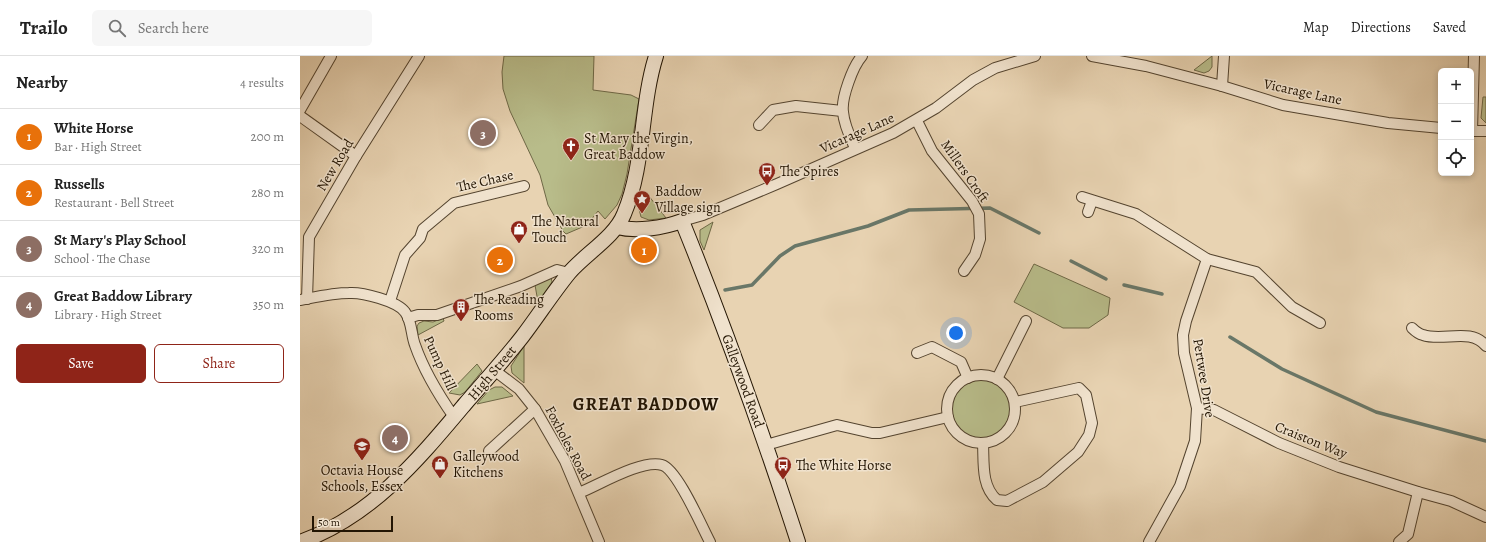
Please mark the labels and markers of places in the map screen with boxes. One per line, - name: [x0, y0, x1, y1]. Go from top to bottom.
- pin: 3: [470, 118, 496, 148]
- place label: St Mary the Virgin, Great Baddow: [584, 129, 693, 164]
- church icon: St Mary the Virgin, Great Baddow: [561, 136, 581, 161]
- bus stop icon: The Spires: [757, 161, 777, 186]
- place label: The Spires: [780, 162, 839, 181]
- place label: Baddow Village sign: [654, 182, 721, 217]
- place icon: Baddow Village sign: [632, 189, 652, 214]
- place label: The Natural Touch: [532, 212, 599, 247]
- shop icon: The Natural Touch: [509, 219, 529, 244]
- pin: 1: [631, 235, 657, 265]
- pin: 2: [487, 245, 513, 275]
- place label: The Reading Rooms: [474, 290, 544, 325]
- building icon: The Reading Rooms: [451, 297, 471, 322]
- pin: 4: [382, 423, 408, 453]
- school or university icon: Octavia House Schools, Essex: [352, 436, 372, 461]
- place label: Galleywood Kitchens: [453, 447, 520, 482]
- shop icon: Galleywood Kitchens: [430, 454, 450, 479]
- bus stop icon: The White Horse: [773, 455, 793, 480]
- place label: The White Horse: [796, 456, 891, 475]
- place label: Octavia House Schools, Essex: [321, 461, 403, 496]

